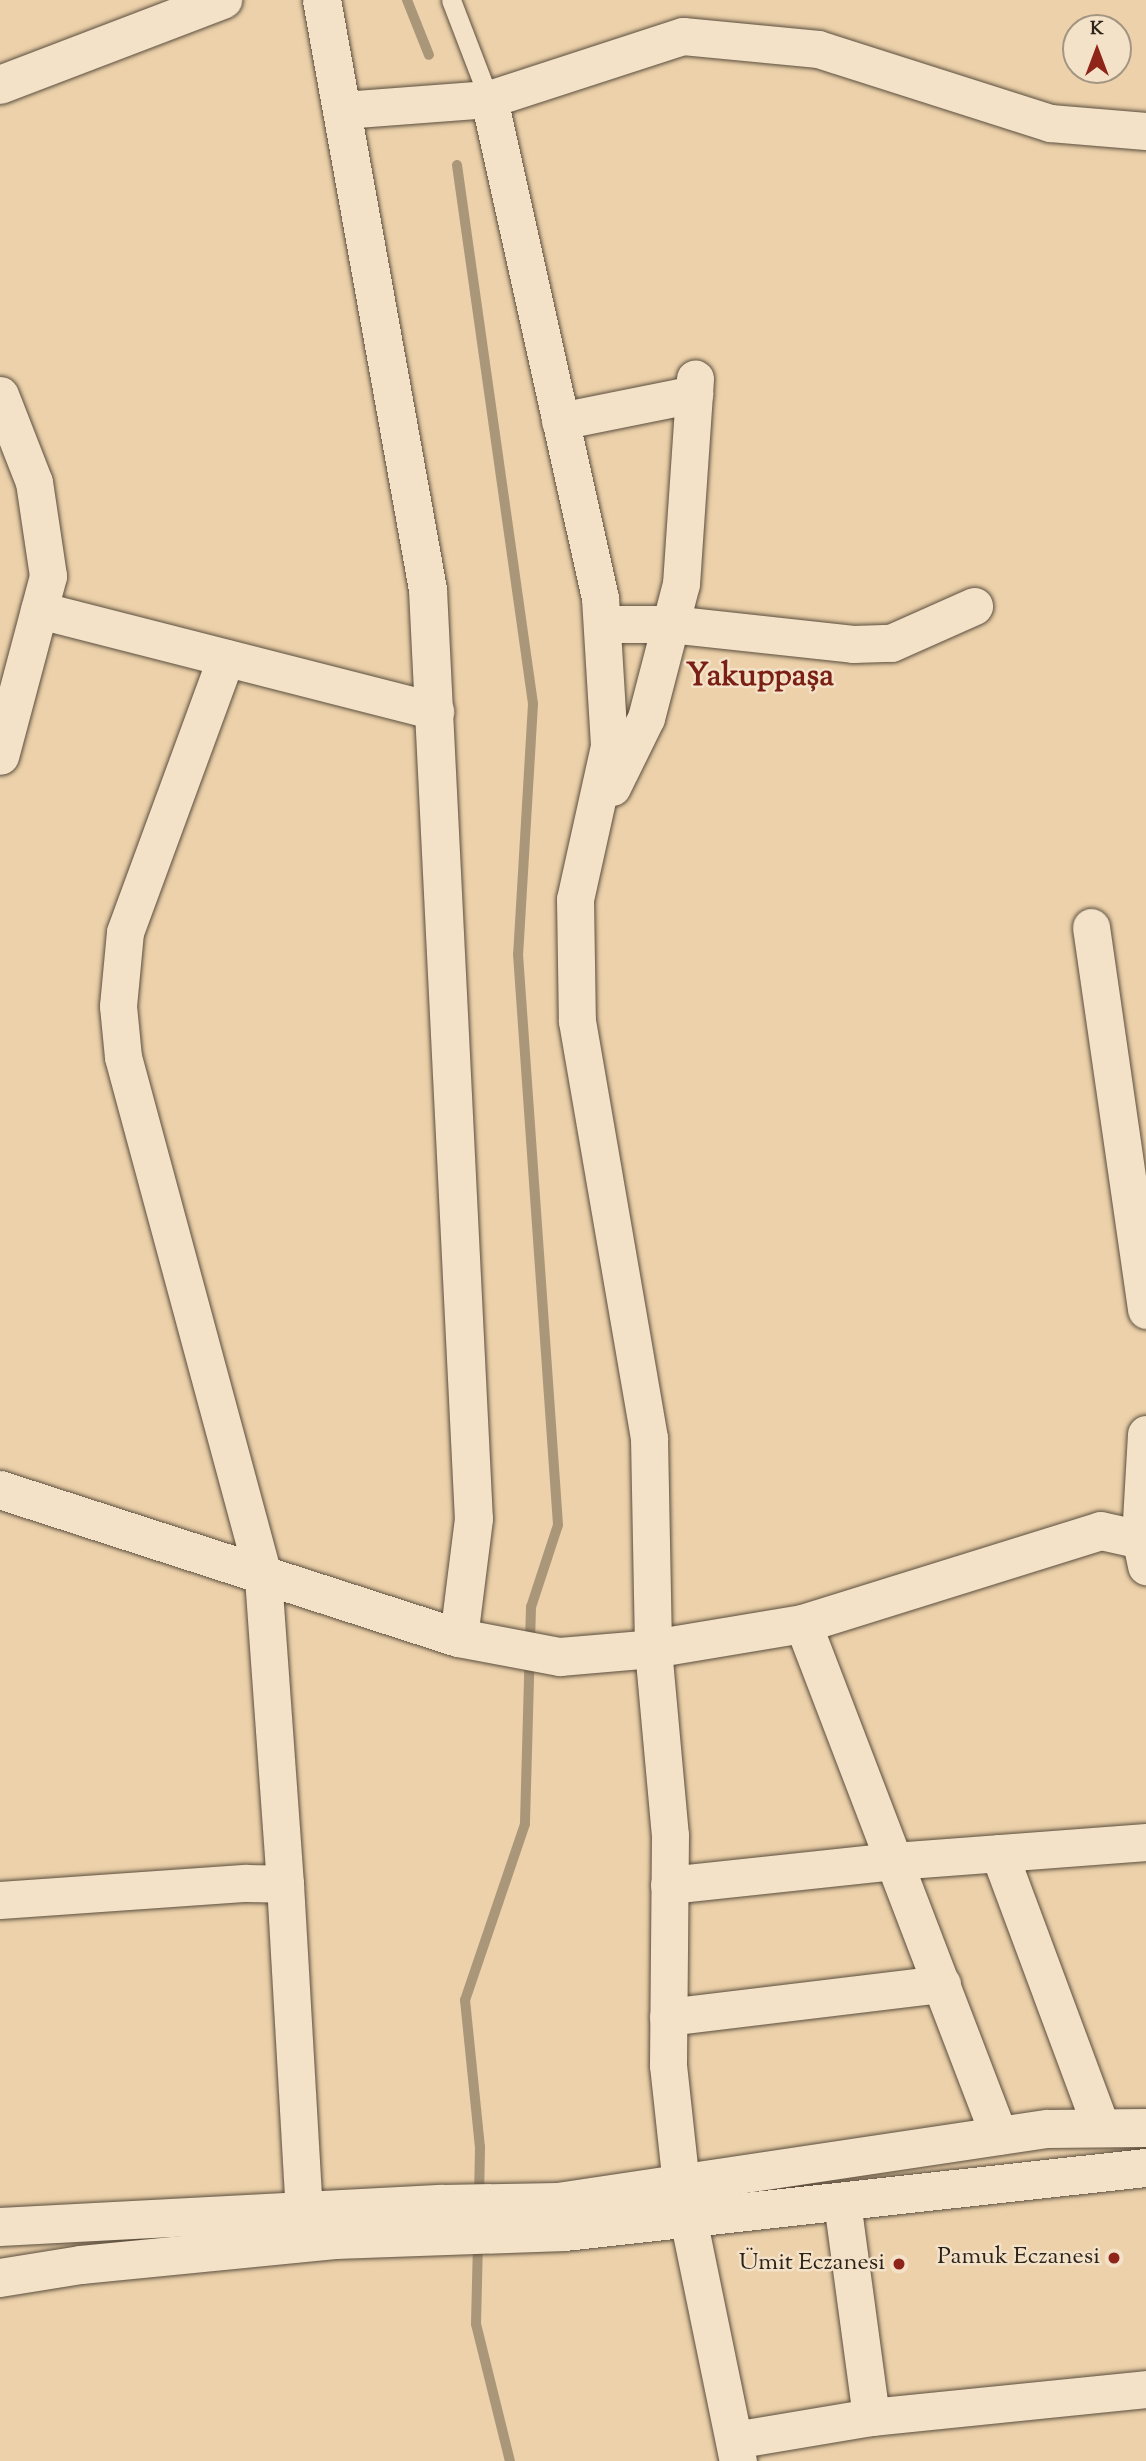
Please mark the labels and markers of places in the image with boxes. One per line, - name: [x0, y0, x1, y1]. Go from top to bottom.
- place label: Pamuk Eczanesi: [937, 2244, 1100, 2272]
- place label: Ümit Eczanesi: [739, 2250, 885, 2278]
- marker: Pamuk Eczanesi: [1106, 2250, 1122, 2266]
- marker: Ümit Eczanesi: [891, 2256, 907, 2272]

